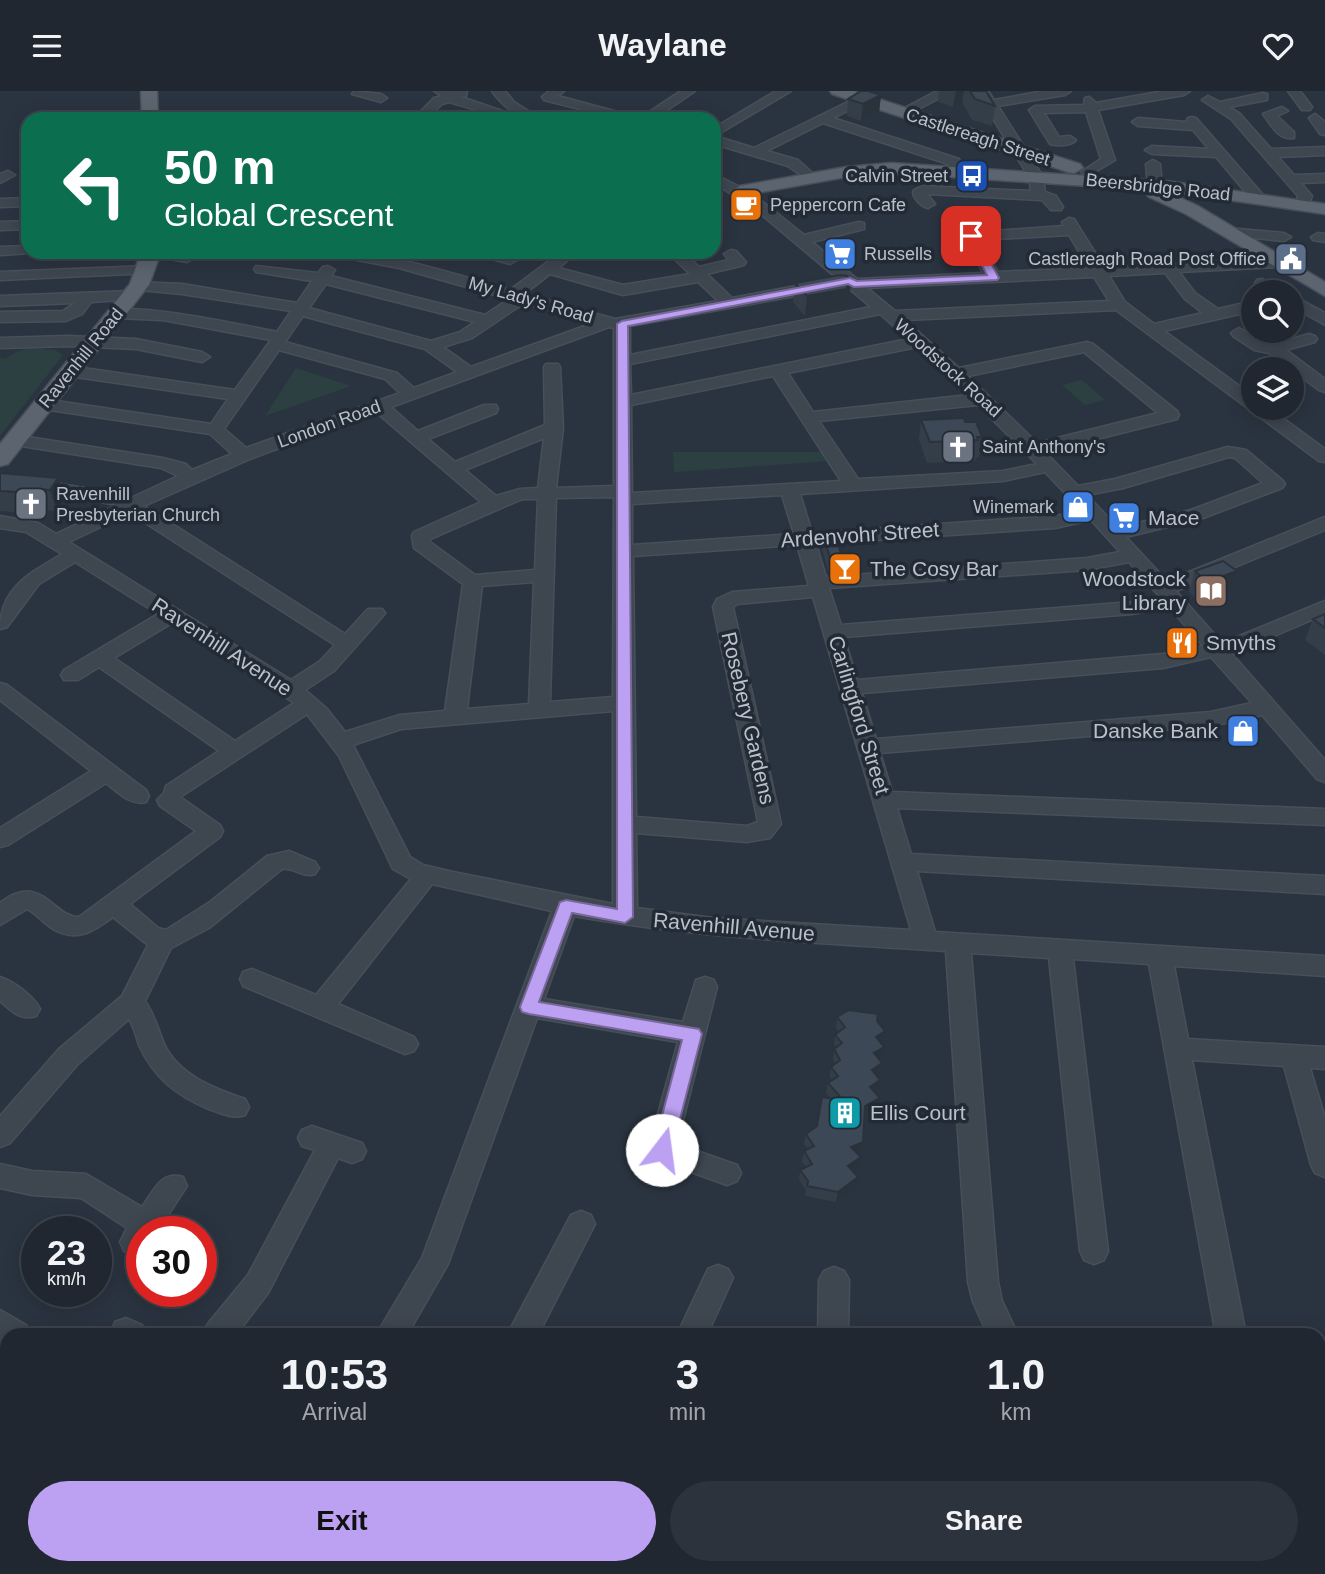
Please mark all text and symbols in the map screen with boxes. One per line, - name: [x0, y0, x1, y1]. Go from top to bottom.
- icon: menu: [28, 27, 66, 65]
- text: Waylane: [598, 27, 727, 63]
- icon: heart: [1259, 27, 1297, 65]
- street label: Castlereagh Street: [904, 104, 1052, 170]
- icon: left: [49, 140, 140, 231]
- text: 50 m: [164, 140, 276, 194]
- bus stop icon: Calvin Street: [953, 157, 991, 195]
- place label: Calvin Street: [845, 166, 948, 186]
- street label: Beersbridge Road: [1085, 169, 1231, 205]
- cafe icon: Peppercorn Cafe: [727, 186, 765, 224]
- place label: Peppercorn Cafe: [770, 195, 906, 215]
- text: Global Crescent: [164, 197, 393, 233]
- pin: [941, 206, 1001, 266]
- icon: arrive: [952, 217, 990, 255]
- supermarket icon: Russells: [821, 235, 859, 273]
- public building icon: Castlereagh Road Post Office: [1272, 240, 1310, 278]
- place label: Russells: [864, 244, 932, 264]
- place label: Castlereagh Road Post Office: [1028, 249, 1266, 269]
- street label: My Lady's Road: [466, 273, 596, 327]
- map controls: [1241, 280, 1304, 420]
- button: search: [1241, 280, 1304, 343]
- street label: Ravenhill Road: [35, 304, 127, 412]
- street label: Woodstock Road: [890, 315, 1006, 421]
- button: layers: [1241, 357, 1304, 420]
- street label: London Road: [275, 396, 383, 452]
- church icon: Saint Anthony's: [939, 428, 977, 466]
- place label: Saint Anthony's: [982, 437, 1106, 457]
- place label: Ravenhill Presbyterian Church: [56, 484, 220, 525]
- church icon: Ravenhill Presbyterian Church: [12, 485, 50, 523]
- shop icon: Winemark: [1059, 488, 1097, 526]
- place label: Winemark: [973, 497, 1055, 517]
- supermarket icon: Mace: [1105, 499, 1143, 537]
- place label: Mace: [1148, 506, 1199, 529]
- street label: Ardenvohr Street: [780, 517, 940, 552]
- bar icon: The Cosy Bar: [826, 550, 864, 588]
- place label: The Cosy Bar: [870, 557, 998, 580]
- place label: Woodstock Library: [1083, 567, 1186, 614]
- library icon: Woodstock Library: [1192, 572, 1230, 610]
- street label: Ravenhill Avenue: [148, 593, 296, 700]
- restaurant icon: Smyths: [1163, 624, 1201, 662]
- street label: Rosebery Gardens: [717, 629, 780, 806]
- place label: Smyths: [1206, 631, 1276, 654]
- street label: Carlingford Street: [824, 633, 895, 797]
- shop icon: Danske Bank: [1224, 712, 1262, 750]
- place label: Danske Bank: [1093, 719, 1218, 742]
- street label: Ravenhill Avenue: [652, 908, 816, 945]
- building icon: Ellis Court: [826, 1094, 864, 1132]
- place label: Ellis Court: [870, 1101, 966, 1124]
- position arrow: [625, 1113, 699, 1187]
- speed limit sign: 30: [126, 1216, 217, 1307]
- text: 23: [47, 1233, 86, 1272]
- text: km/h: [47, 1269, 86, 1289]
- text: 10:53: [281, 1351, 388, 1398]
- text: 3: [676, 1351, 699, 1398]
- text: 1.0: [987, 1351, 1045, 1398]
- text: Arrival: [302, 1399, 367, 1425]
- text: min: [669, 1399, 706, 1425]
- text: km: [1001, 1399, 1031, 1425]
- button: Exit: [28, 1481, 656, 1561]
- button: Share: [670, 1481, 1298, 1561]

